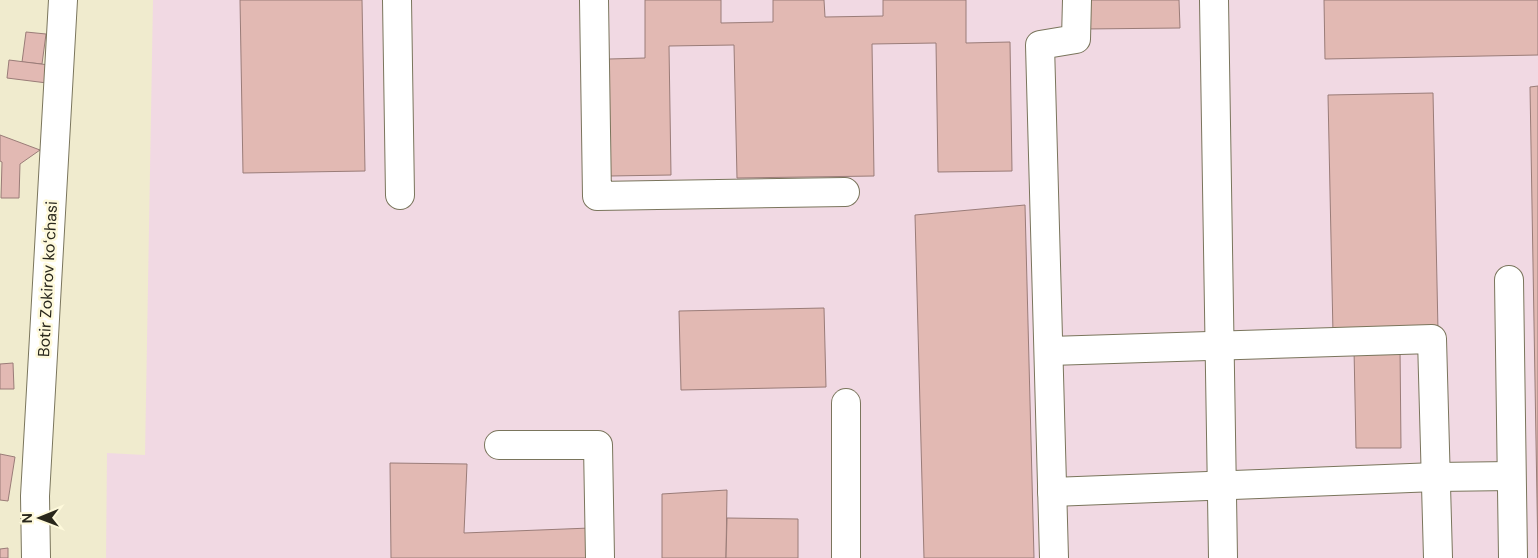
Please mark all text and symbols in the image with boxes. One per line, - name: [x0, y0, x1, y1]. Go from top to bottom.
- street label: Botir Zokirov koʻchasi: [33, 201, 62, 357]
- north arrow: [15, 493, 65, 543]
- text: N: [18, 513, 36, 523]

